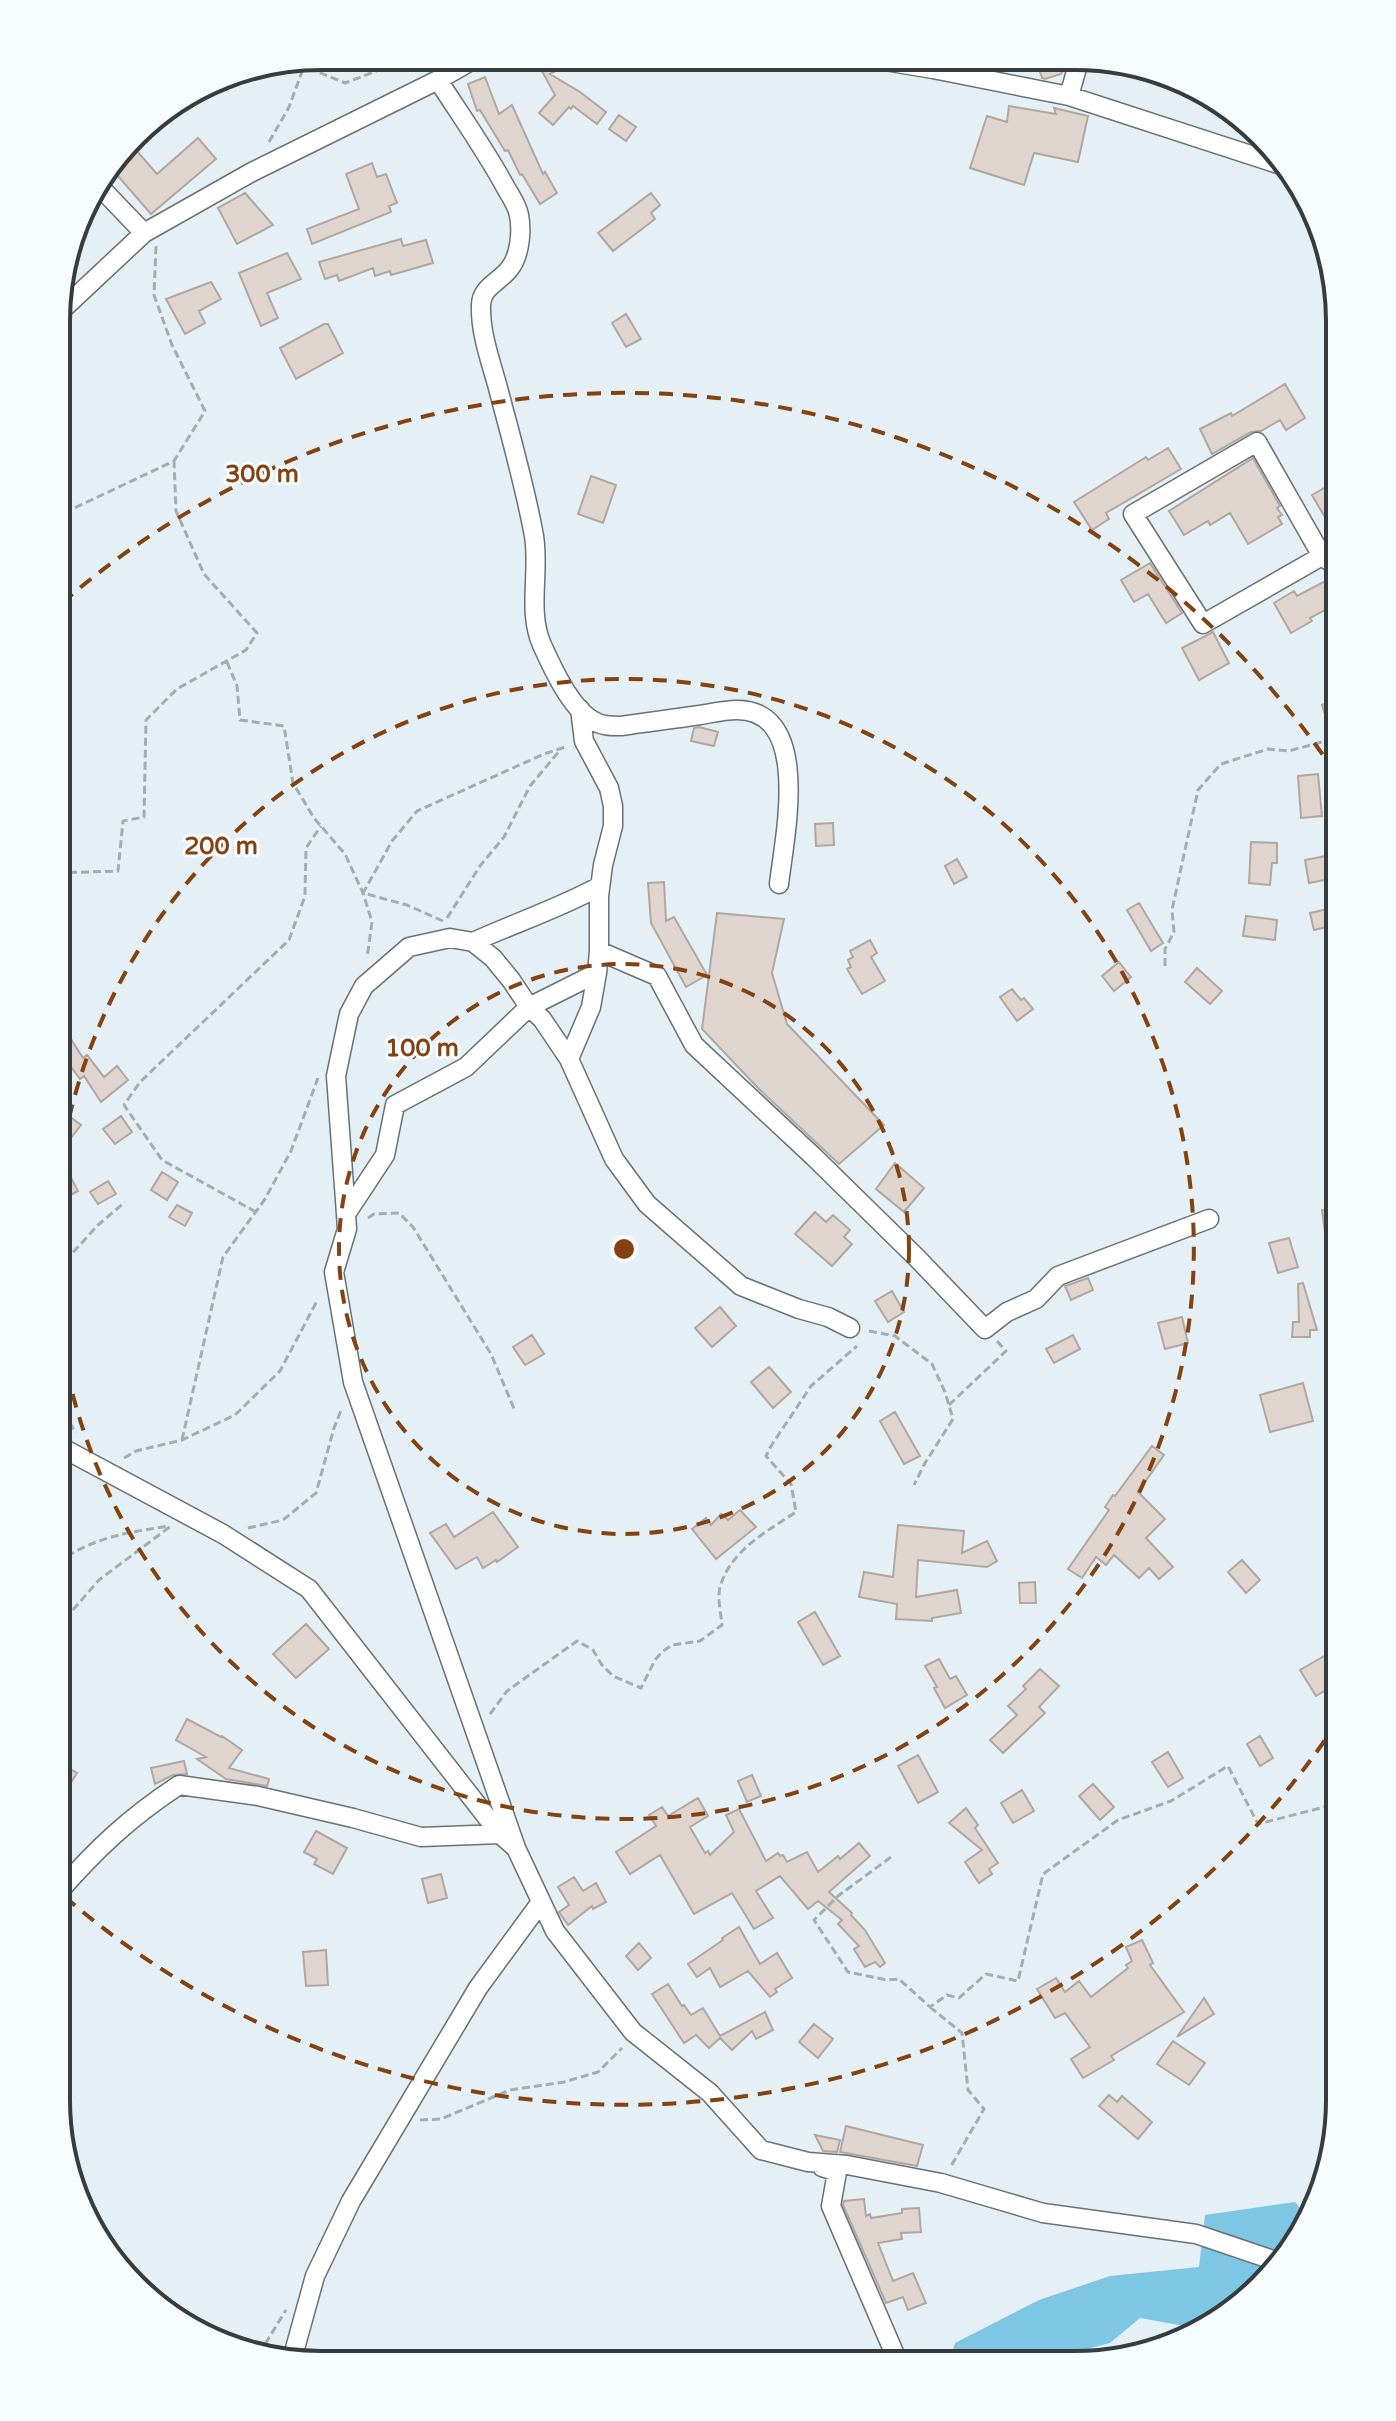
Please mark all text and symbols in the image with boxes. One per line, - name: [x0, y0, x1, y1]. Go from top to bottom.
- text: 300 m: [225, 460, 299, 489]
- text: 200 m: [184, 832, 258, 861]
- text: 100 m: [385, 1034, 459, 1063]
- centre of rings: [610, 1235, 638, 1263]

